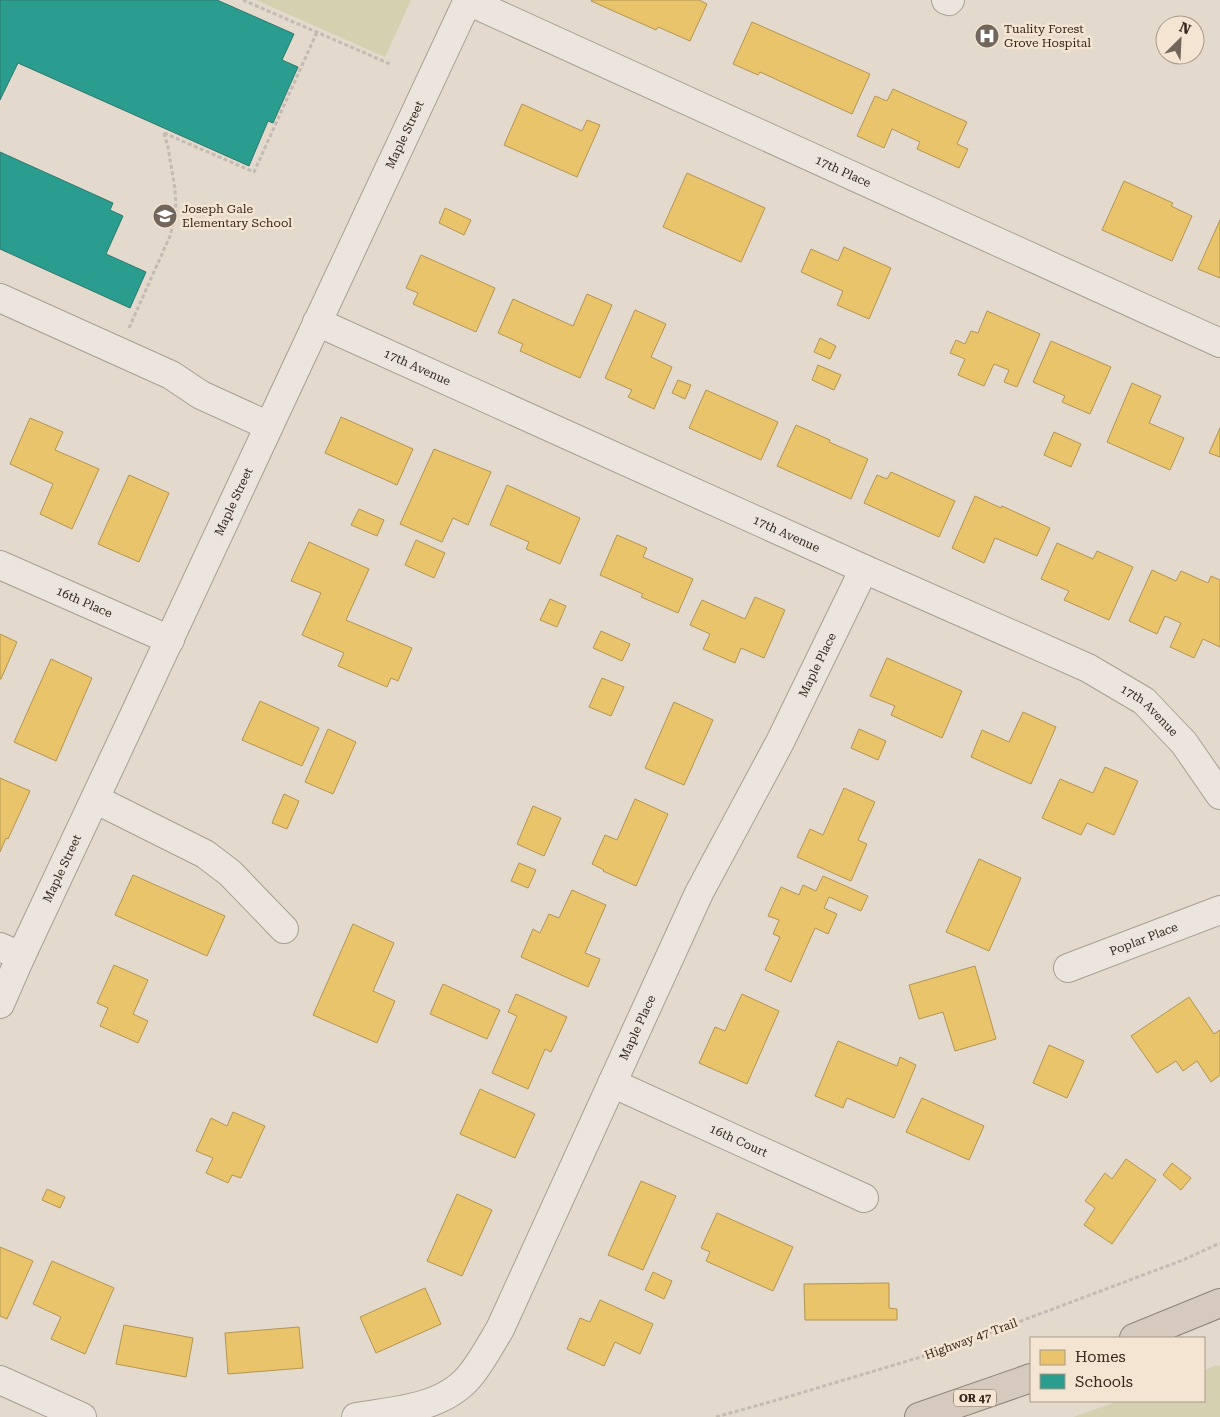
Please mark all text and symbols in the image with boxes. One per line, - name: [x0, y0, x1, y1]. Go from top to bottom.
- north arrow: [1155, 15, 1205, 65]
- text: N: [1177, 19, 1194, 38]
- place label: Tuality Forest Grove Hospital: [1004, 22, 1091, 50]
- hospital icon: Tuality Forest Grove Hospital: [974, 23, 1000, 49]
- street label: Maple Street: [383, 98, 427, 171]
- street label: 17th Place: [813, 153, 874, 190]
- place label: Joseph Gale Elementary School: [182, 202, 292, 230]
- school or university icon: Joseph Gale Elementary School: [152, 203, 178, 229]
- street label: 17th Avenue: [382, 346, 453, 389]
- street label: Maple Street: [212, 465, 256, 538]
- street label: 17th Avenue: [751, 513, 822, 555]
- street label: 16th Place: [54, 584, 115, 621]
- street label: Maple Place: [796, 630, 839, 700]
- street label: 17th Avenue: [1118, 682, 1181, 739]
- street label: Maple Street: [40, 832, 84, 905]
- street label: Poplar Place: [1108, 920, 1180, 958]
- street label: Maple Place: [617, 993, 659, 1063]
- street label: 16th Court: [707, 1121, 770, 1160]
- street label: Highway 47 Trail: [923, 1316, 1020, 1362]
- legend: [1030, 1337, 1205, 1402]
- text: Homes: [1075, 1348, 1126, 1366]
- text: Schools: [1075, 1373, 1133, 1391]
- road number: OR 47: [954, 1390, 996, 1406]

